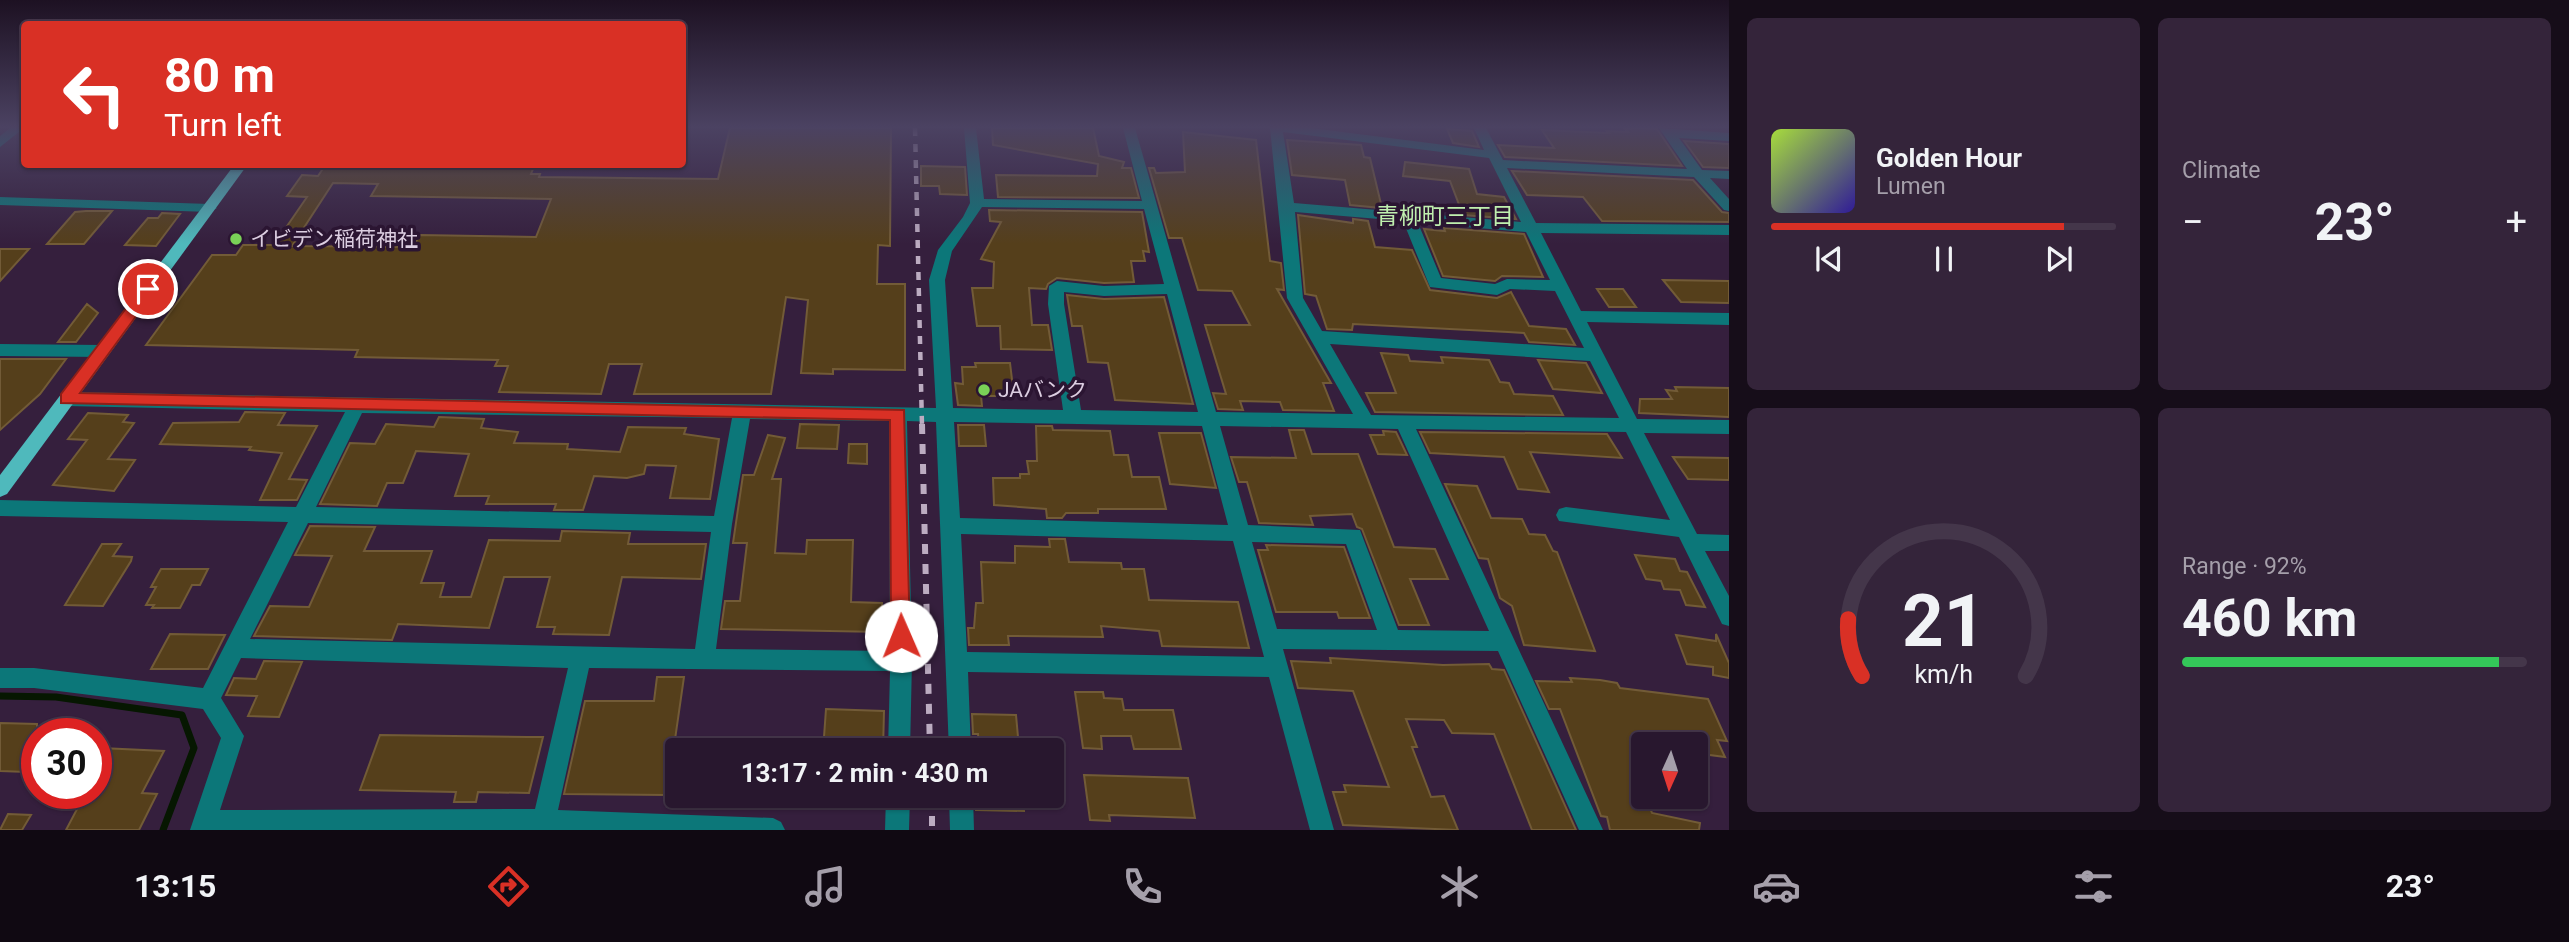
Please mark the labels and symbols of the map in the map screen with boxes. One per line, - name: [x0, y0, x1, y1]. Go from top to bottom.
- district label: 青柳町三丁目: [1376, 203, 1514, 230]
- place label: イビデン稲荷神社: [250, 227, 418, 251]
- marker: イビデン稲荷神社: [228, 231, 244, 247]
- pin: [118, 259, 178, 319]
- place label: JAバンク: [998, 378, 1087, 402]
- marker: JAバンク: [976, 382, 992, 398]
- position arrow: [864, 599, 938, 673]
- speed limit sign: 30: [21, 718, 112, 809]
- north arrow: [1631, 732, 1708, 808]

